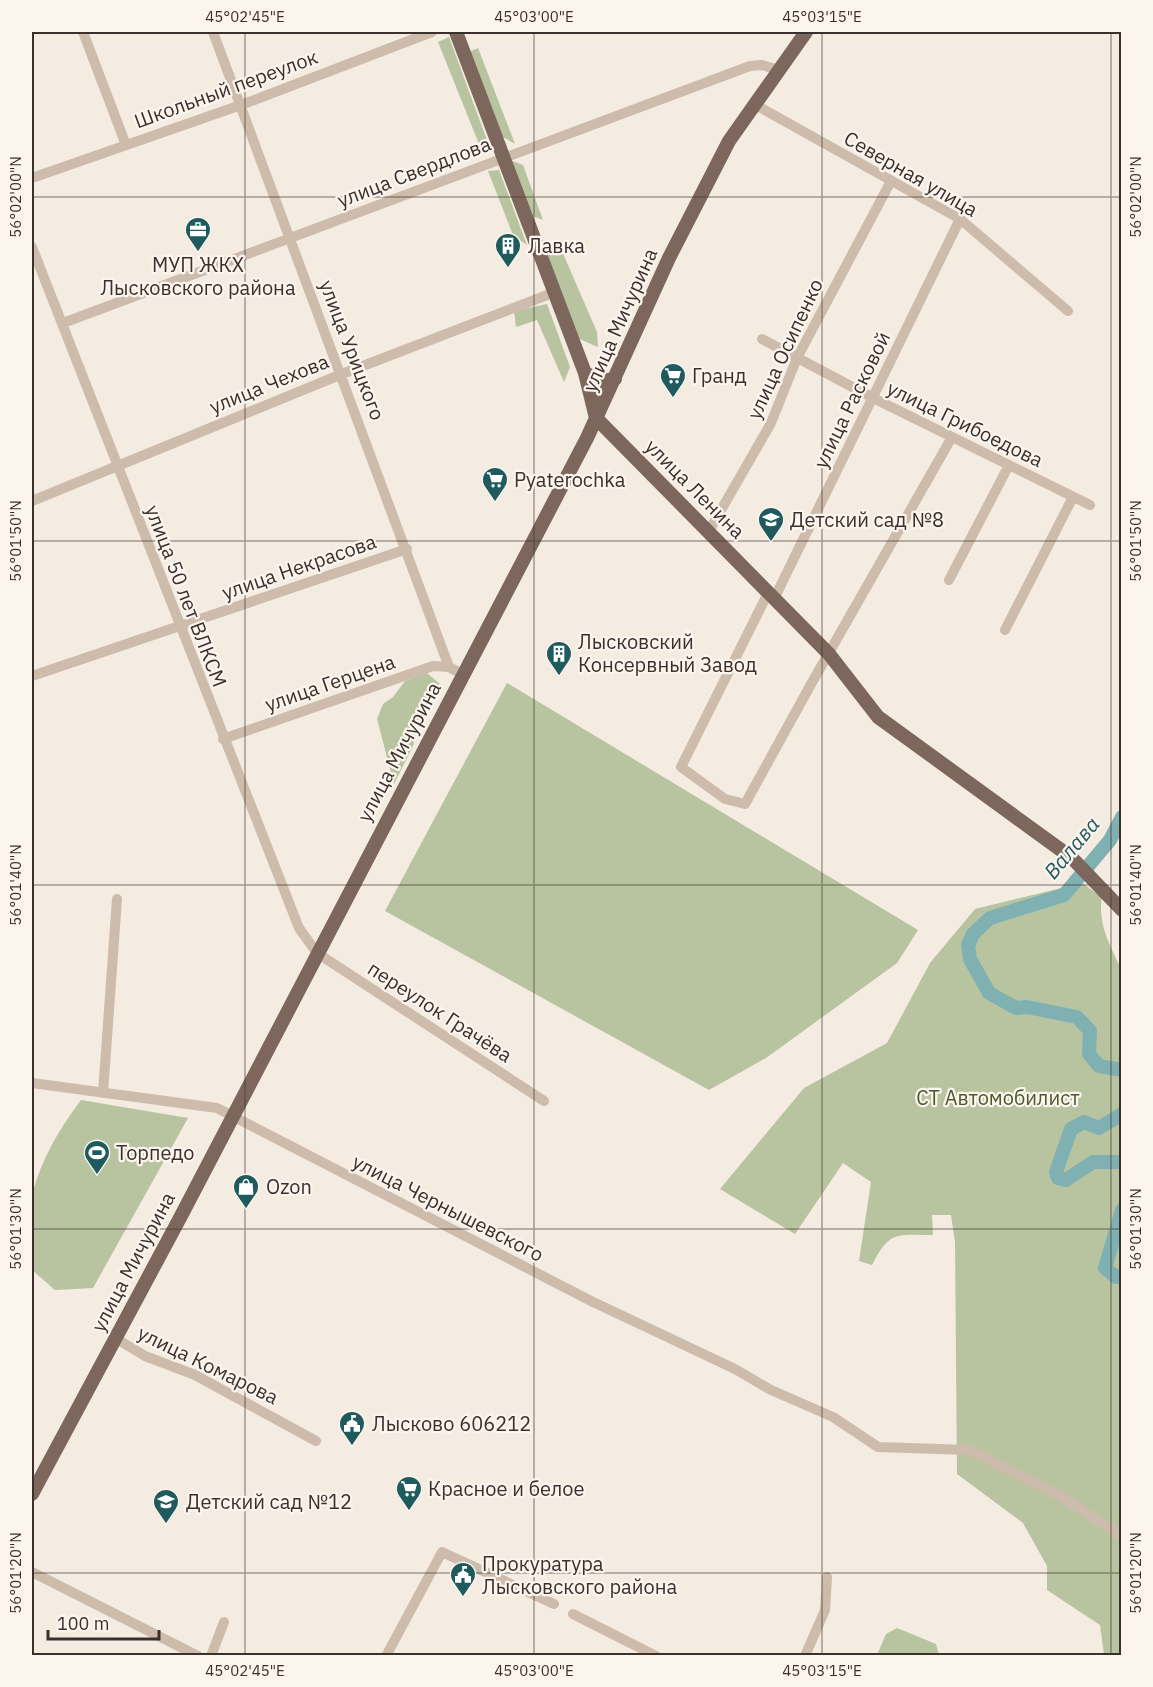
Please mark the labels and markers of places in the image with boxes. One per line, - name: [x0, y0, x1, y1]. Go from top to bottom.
- office icon: МУП ЖКХ Лысковского района: [183, 215, 213, 253]
- building icon: Лавка: [493, 231, 523, 269]
- place label: Лавка: [528, 232, 585, 259]
- place label: МУП ЖКХ Лысковского района: [100, 251, 296, 301]
- supermarket icon: Гранд: [658, 361, 688, 399]
- place label: Гранд: [692, 362, 747, 389]
- supermarket icon: Pyaterochka: [480, 465, 510, 503]
- place label: Pyaterochka: [514, 466, 626, 493]
- school or university icon: Детский сад №8: [756, 505, 786, 543]
- place label: Детский сад №8: [790, 506, 944, 533]
- place label: Лысковский Консервный Завод: [578, 628, 757, 678]
- building icon: Лысковский Консервный Завод: [544, 639, 574, 677]
- sports icon: Торпедо: [82, 1138, 112, 1176]
- place label: Торпедо: [116, 1139, 195, 1166]
- shop icon: Ozon: [231, 1172, 261, 1210]
- place label: Ozon: [266, 1173, 312, 1200]
- public building icon: Лысково 606212: [337, 1409, 367, 1447]
- place label: Лысково 606212: [372, 1410, 531, 1437]
- supermarket icon: Красное и белое: [394, 1474, 424, 1512]
- place label: Красное и белое: [428, 1475, 584, 1502]
- school or university icon: Детский сад №12: [151, 1487, 181, 1525]
- place label: Детский сад №12: [186, 1488, 352, 1515]
- place label: Прокуратура Лысковского района: [482, 1550, 677, 1600]
- public building icon: Прокуратура Лысковского района: [448, 1560, 478, 1598]

